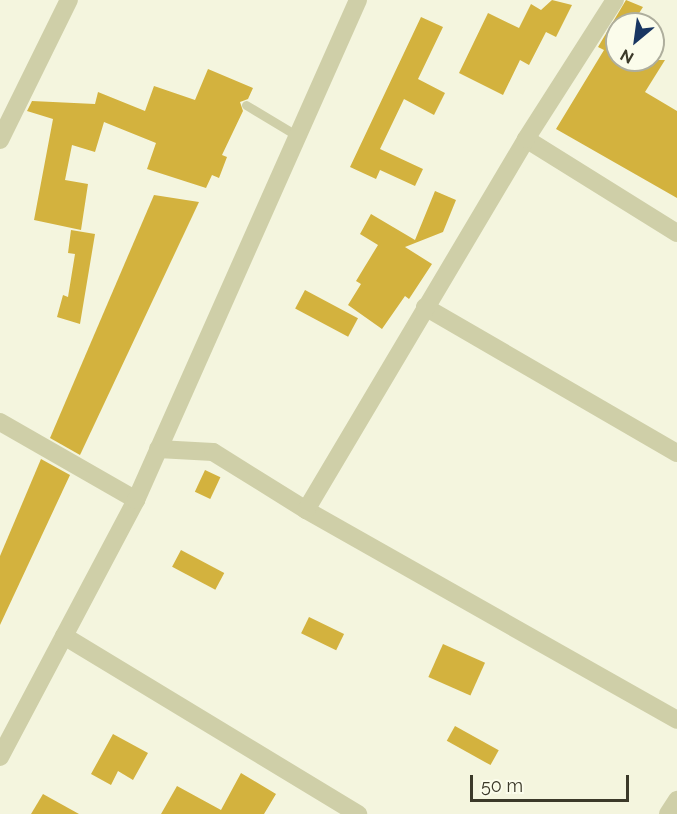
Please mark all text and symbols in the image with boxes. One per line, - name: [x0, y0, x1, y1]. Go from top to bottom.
- north arrow: [605, 12, 665, 72]
- text: N: [617, 45, 637, 68]
- scale bar: [473, 763, 632, 801]
- text: 50 m: [481, 775, 523, 796]

